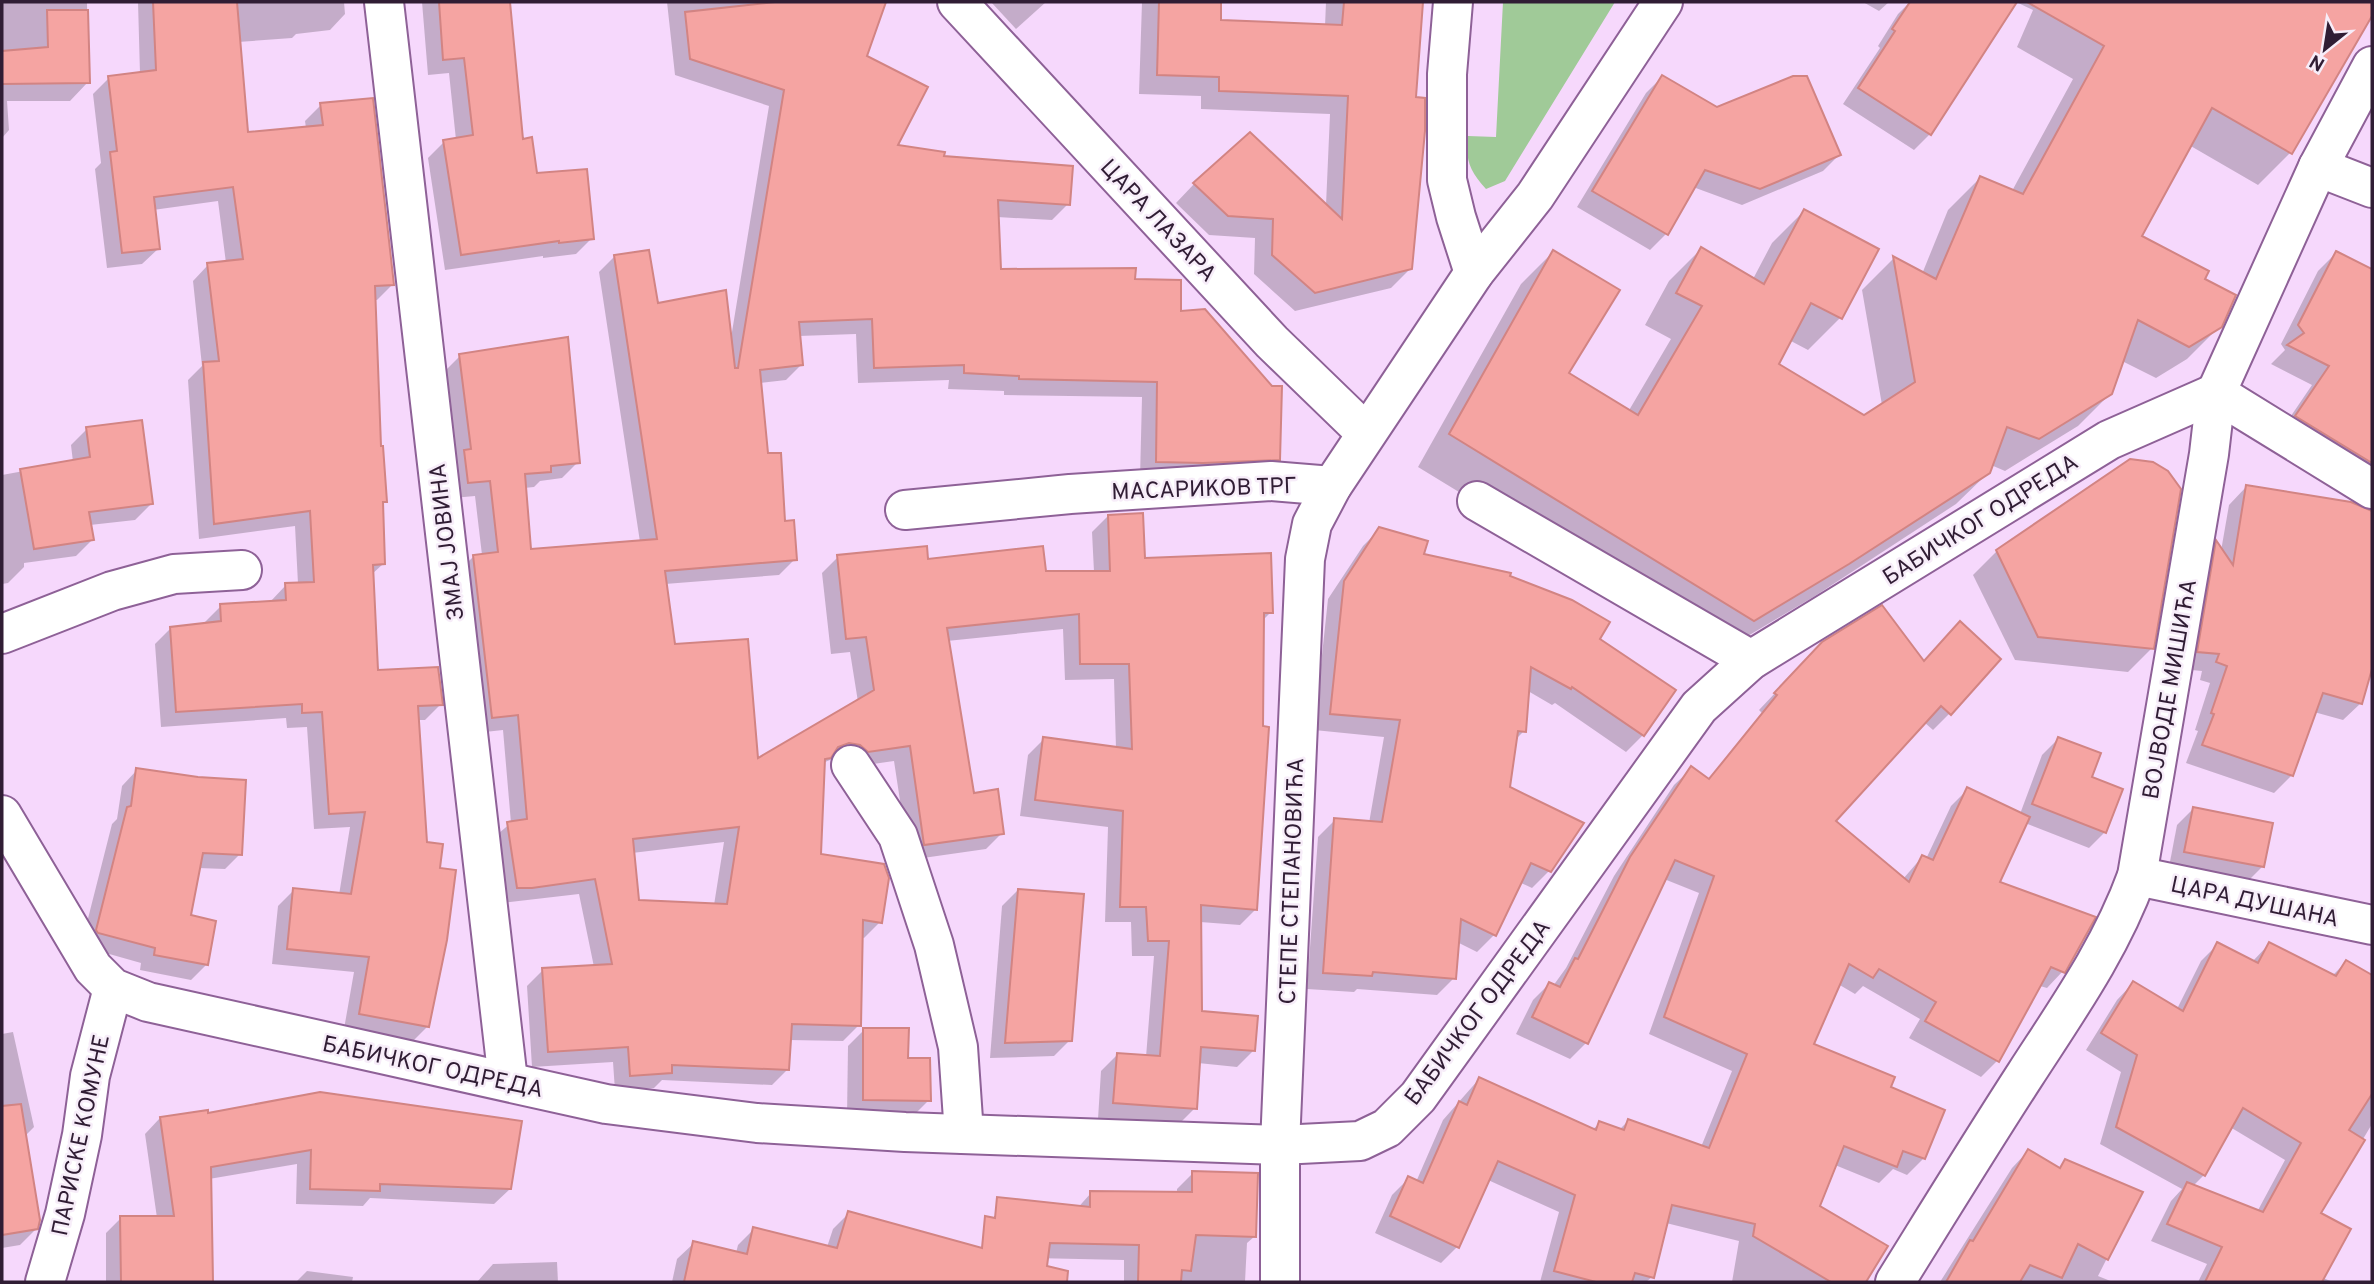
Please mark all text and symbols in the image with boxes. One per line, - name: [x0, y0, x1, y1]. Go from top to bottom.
- north arrow: [2290, 14, 2360, 84]
- text: N: [2306, 48, 2329, 76]
- street label: ЦАРА ЛАЗАРА: [1093, 154, 1222, 289]
- street label: БАБИЧКОГ ОДРЕДА: [1878, 449, 2085, 593]
- street label: ЗМАЈ ЈОВИНА: [424, 461, 473, 622]
- street label: МАСАРИКОВ ТРГ: [1111, 473, 1297, 508]
- street label: ВОЈВОДЕ МИШИЋА: [2138, 577, 2205, 802]
- street label: СТЕПЕ СТЕПАНОВИЋА: [1275, 757, 1312, 1005]
- street label: ЦАРА ДУШАНА: [2168, 871, 2341, 935]
- street label: БАБИЧКОГ ОДРЕДА: [1400, 915, 1558, 1112]
- street label: БАБИЧКОГ ОДРЕДА: [319, 1031, 546, 1106]
- street label: ПАРИСКЕ КОМУНЕ: [47, 1032, 118, 1239]

